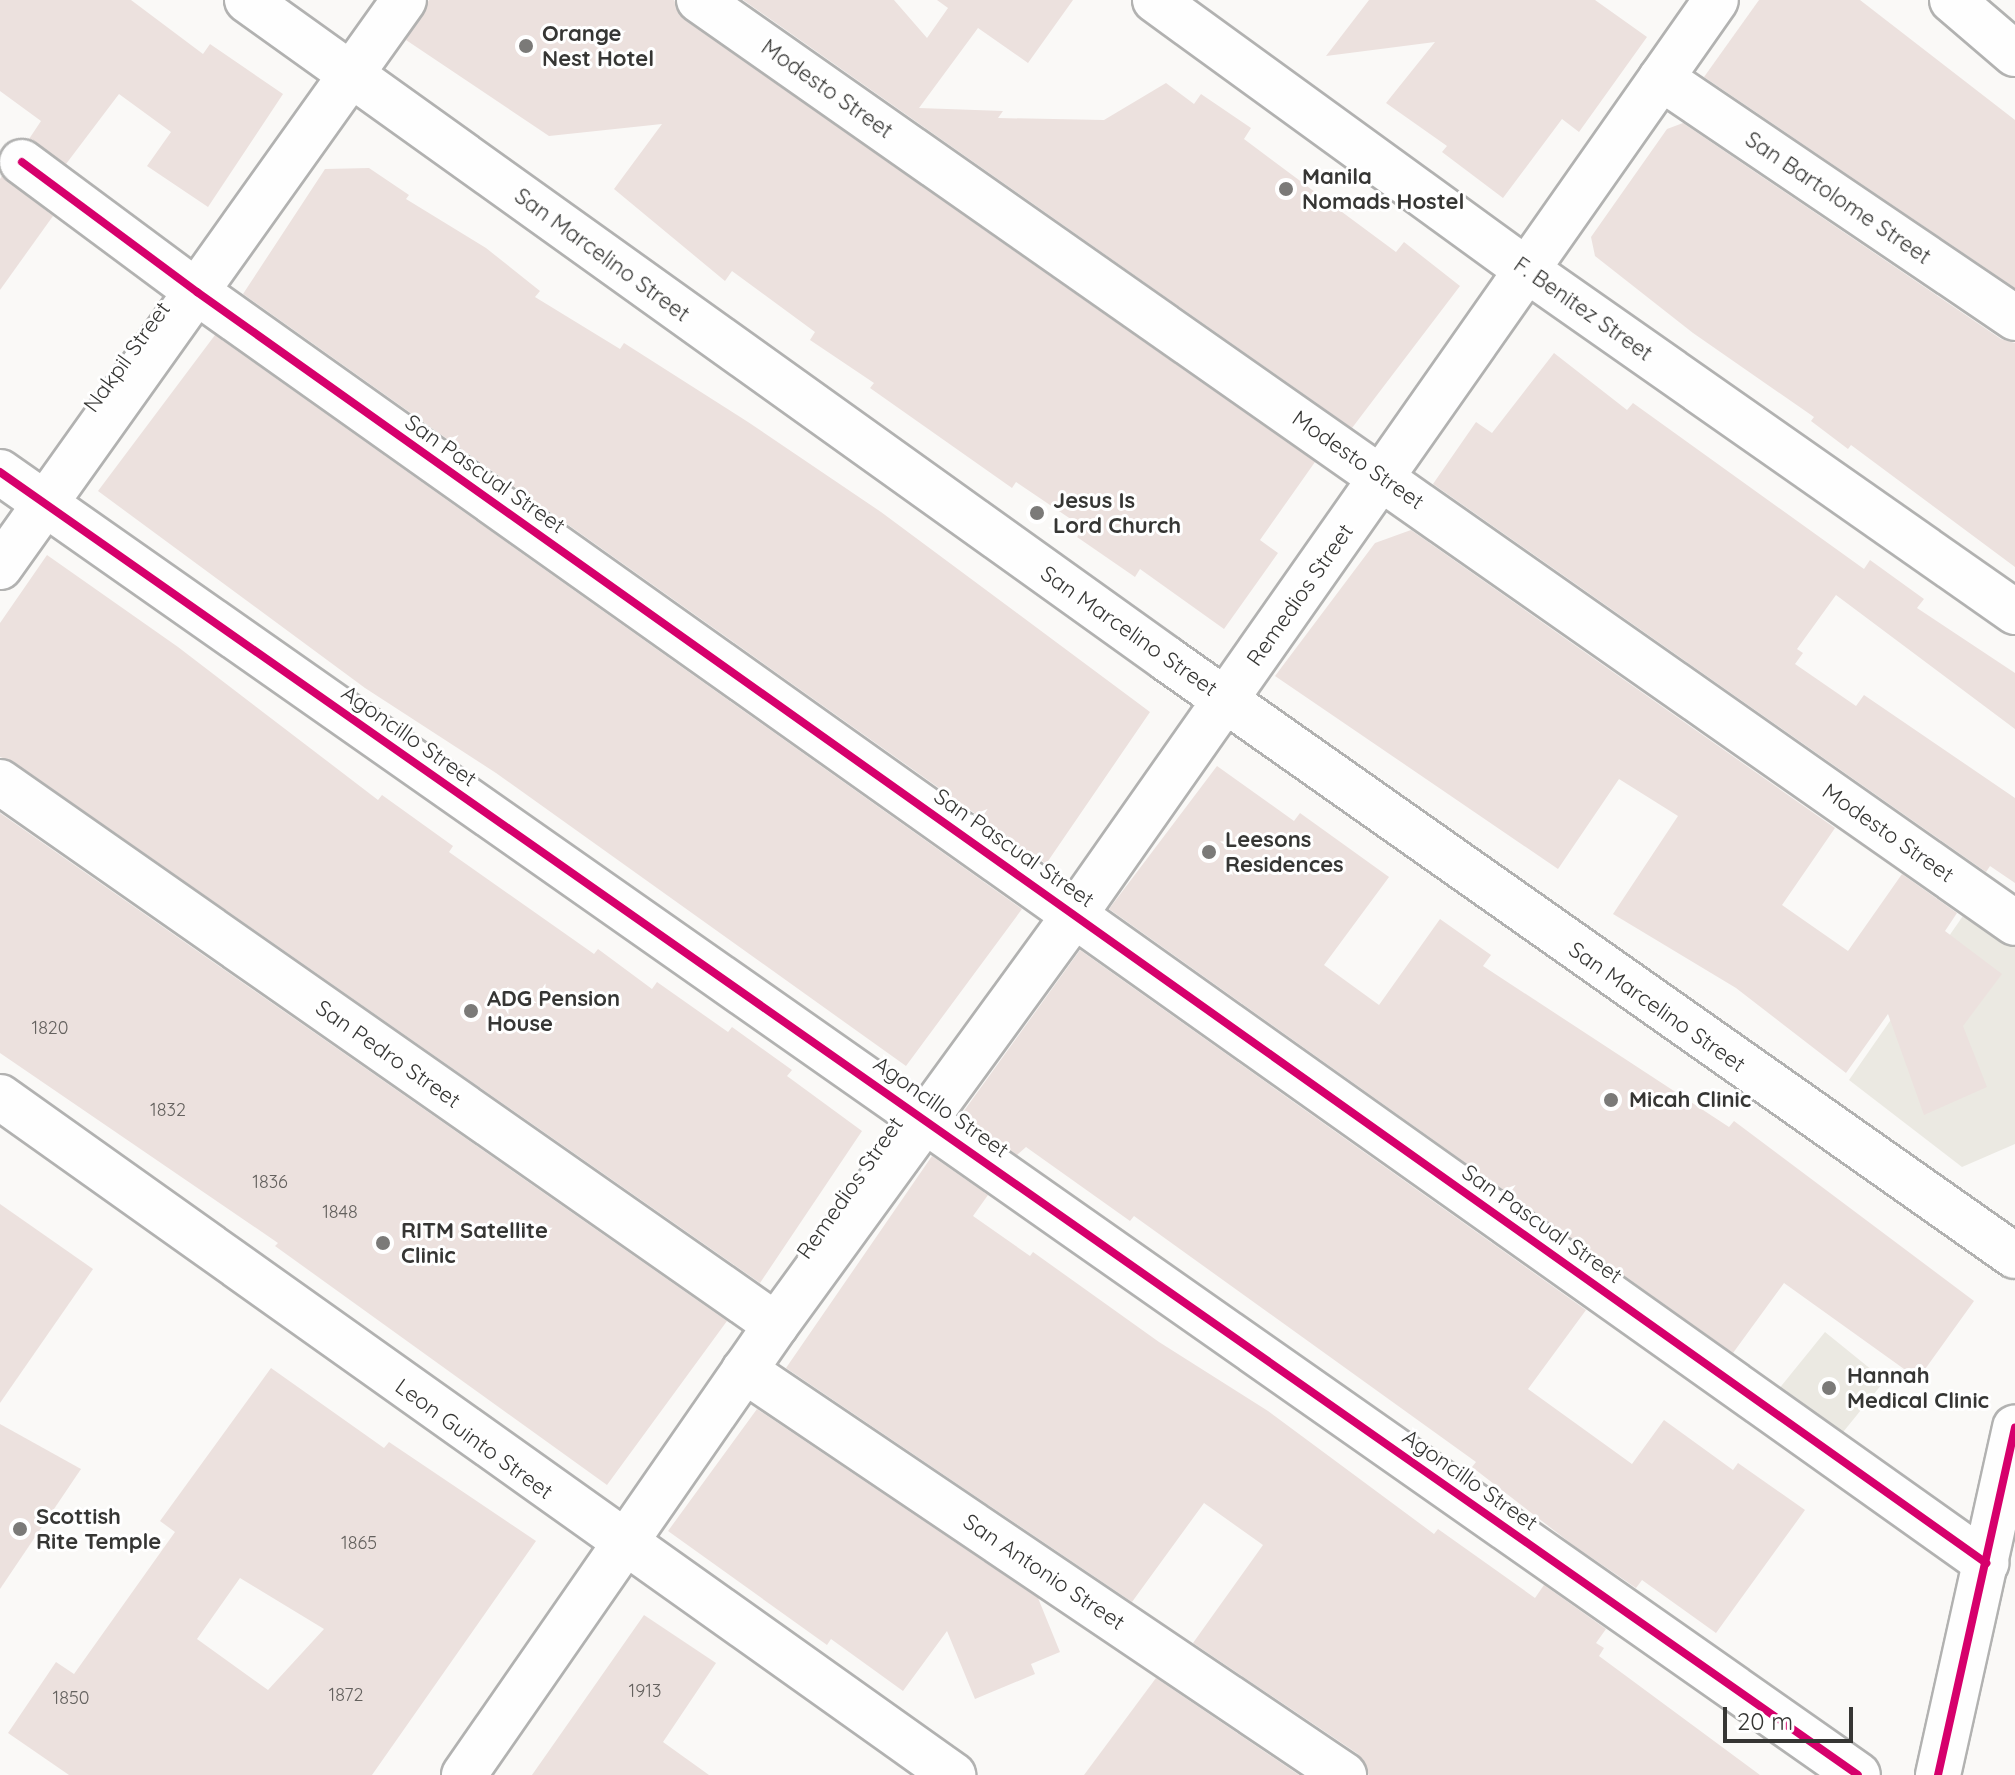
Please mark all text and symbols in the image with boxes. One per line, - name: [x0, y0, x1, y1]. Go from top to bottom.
- place label: Orange Nest Hotel: [542, 20, 654, 72]
- street label: Modesto Street: [756, 34, 898, 144]
- marker: Orange Nest Hotel: [517, 37, 535, 55]
- street label: San Bartolome Street: [1740, 126, 1936, 270]
- place label: Manila Nomads Hostel: [1302, 163, 1465, 214]
- marker: Manila Nomads Hostel: [1277, 180, 1295, 198]
- street label: San Marcelino Street: [509, 183, 695, 327]
- street label: F. Benitez Street: [1509, 251, 1657, 367]
- street label: Nakpil Street: [78, 297, 176, 417]
- street label: Modesto Street: [1287, 405, 1429, 515]
- street label: San Pascual Street: [400, 409, 570, 539]
- place label: Jesus Is Lord Church: [1053, 487, 1181, 538]
- marker: Jesus Is Lord Church: [1028, 504, 1046, 522]
- street label: Remedios Street: [1241, 519, 1359, 671]
- street label: San Marcelino Street: [1036, 560, 1222, 702]
- street label: Agoncillo Street: [336, 680, 482, 792]
- street label: Modesto Street: [1817, 778, 1959, 888]
- street label: San Pascual Street: [929, 783, 1099, 913]
- place label: Leesons Residences: [1225, 826, 1344, 878]
- marker: Leesons Residences: [1200, 843, 1218, 861]
- street label: San Marcelino Street: [1564, 936, 1750, 1078]
- place label: ADG Pension House: [487, 985, 620, 1036]
- street label: San Pedro Street: [311, 994, 465, 1114]
- marker: ADG Pension House: [462, 1002, 480, 1020]
- house number: 1820: [31, 1017, 69, 1039]
- street label: Agoncillo Street: [868, 1051, 1014, 1163]
- place label: Micah Clinic: [1629, 1087, 1751, 1113]
- marker: Micah Clinic: [1600, 1089, 1622, 1111]
- house number: 1832: [150, 1099, 186, 1121]
- street label: Remedios Street: [791, 1112, 909, 1264]
- street label: San Pascual Street: [1457, 1159, 1627, 1289]
- house number: 1836: [252, 1171, 288, 1193]
- house number: 1848: [322, 1201, 358, 1223]
- place label: RITM Satellite Clinic: [401, 1217, 548, 1268]
- marker: RITM Satellite Clinic: [372, 1232, 394, 1254]
- place label: Hannah Medical Clinic: [1847, 1362, 1989, 1414]
- street label: Leon Guinto Street: [390, 1373, 558, 1505]
- marker: Hannah Medical Clinic: [1818, 1377, 1840, 1399]
- street label: Agoncillo Street: [1397, 1424, 1543, 1536]
- place label: Scottish Rite Temple: [36, 1503, 161, 1554]
- street label: San Antonio Street: [958, 1508, 1130, 1636]
- marker: Scottish Rite Temple: [11, 1520, 29, 1538]
- house number: 1865: [341, 1532, 377, 1554]
- house number: 1913: [629, 1680, 661, 1702]
- house number: 1872: [328, 1684, 364, 1706]
- house number: 1850: [53, 1687, 89, 1709]
- scale bar: [1727, 1691, 1857, 1741]
- text: 20 m: [1737, 1706, 1793, 1736]

